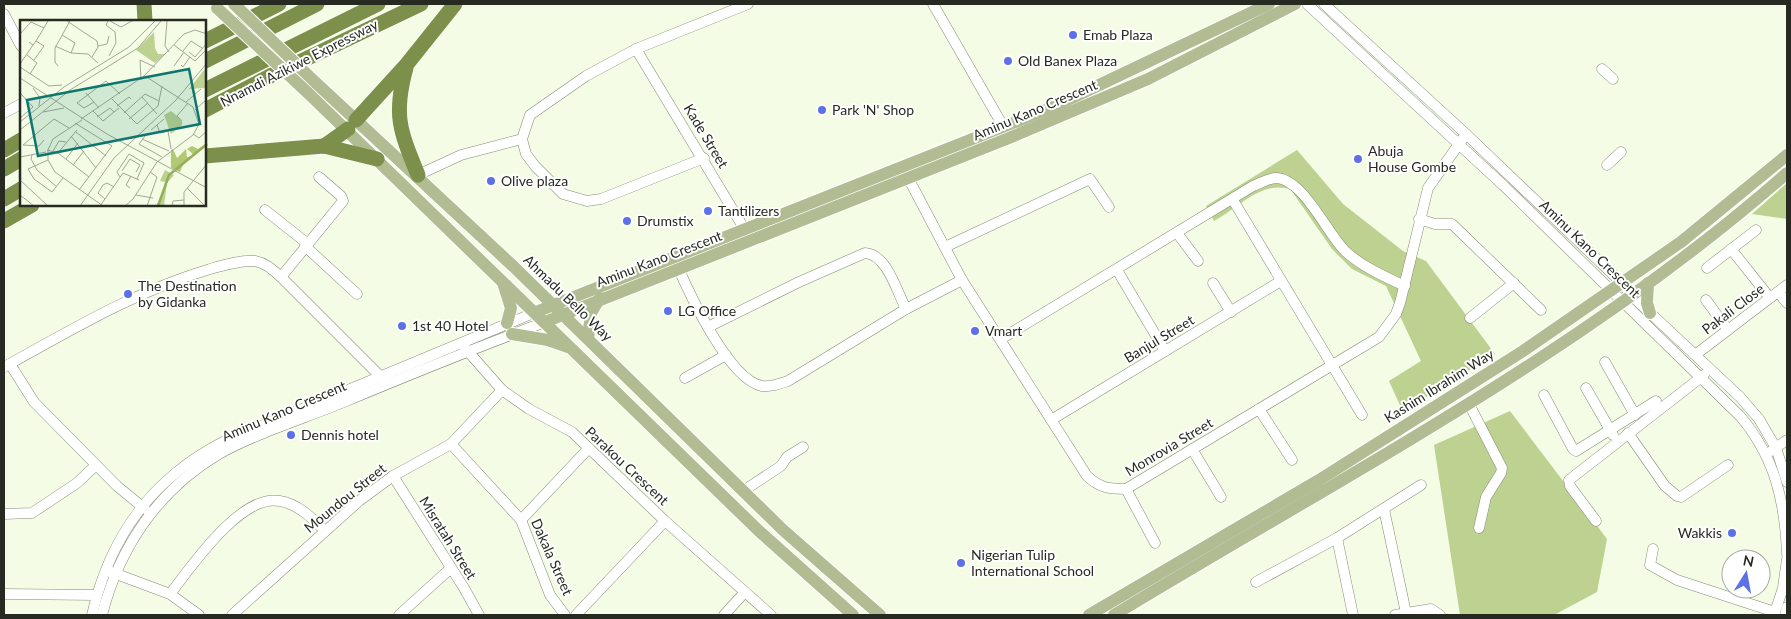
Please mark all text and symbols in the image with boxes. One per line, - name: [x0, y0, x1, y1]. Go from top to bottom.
- street label: Nnamdi Azikiwe Expressway: [217, 15, 381, 110]
- inset map: [20, 20, 206, 206]
- place label: Emab Plaza: [1083, 26, 1153, 43]
- marker: Emab Plaza: [1067, 29, 1079, 41]
- place label: Old Banex Plaza: [1018, 52, 1117, 69]
- marker: Old Banex Plaza: [1002, 55, 1014, 67]
- street label: Aminu Kano Crescent: [970, 76, 1099, 143]
- street label: Kade Street: [681, 101, 732, 171]
- place label: Park 'N' Shop: [832, 101, 914, 118]
- marker: Park 'N' Shop: [816, 104, 828, 116]
- place label: Abuja House Gombe: [1368, 142, 1456, 175]
- marker: Abuja House Gombe: [1352, 153, 1364, 165]
- place label: Olive plaza: [501, 172, 568, 189]
- marker: Olive plaza: [485, 175, 497, 187]
- street label: Aminu Kano Crescent: [1536, 196, 1644, 301]
- place label: Tantilizers: [718, 202, 779, 219]
- marker: Tantilizers: [702, 205, 714, 217]
- place label: Drumstix: [637, 212, 694, 229]
- marker: Drumstix: [621, 215, 633, 227]
- street label: Aminu Kano Crescent: [594, 227, 724, 290]
- street label: Ahmadu Bello Way: [520, 251, 617, 345]
- place label: The Destination by Gidanka: [138, 277, 237, 310]
- street label: Pakali Close: [1698, 280, 1767, 338]
- marker: The Destination by Gidanka: [122, 288, 134, 300]
- place label: LG Office: [678, 302, 736, 319]
- marker: LG Office: [662, 305, 674, 317]
- street label: Banjul Street: [1121, 311, 1197, 366]
- place label: 1st 40 Hotel: [412, 317, 489, 334]
- marker: 1st 40 Hotel: [396, 320, 408, 332]
- place label: Vmart: [985, 322, 1022, 339]
- marker: Vmart: [969, 325, 981, 337]
- street label: Kashim Ibrahim Way: [1381, 345, 1497, 426]
- street label: Aminu Kano Crescent: [219, 377, 348, 444]
- street label: Monrovia Street: [1122, 414, 1216, 479]
- street label: Parakou Crescent: [582, 423, 672, 508]
- place label: Dennis hotel: [301, 426, 379, 443]
- marker: Dennis hotel: [285, 429, 297, 441]
- street label: Moundou Street: [300, 459, 389, 536]
- street label: Misratah Street: [416, 493, 481, 582]
- street label: Dakala Street: [528, 516, 577, 598]
- place label: Wakkis: [1678, 524, 1722, 541]
- marker: Wakkis: [1726, 527, 1738, 539]
- place label: Nigerian Tulip International School: [971, 546, 1094, 579]
- north arrow: [1721, 549, 1771, 599]
- text: N: [1742, 551, 1755, 570]
- marker: Nigerian Tulip International School: [955, 557, 967, 569]

